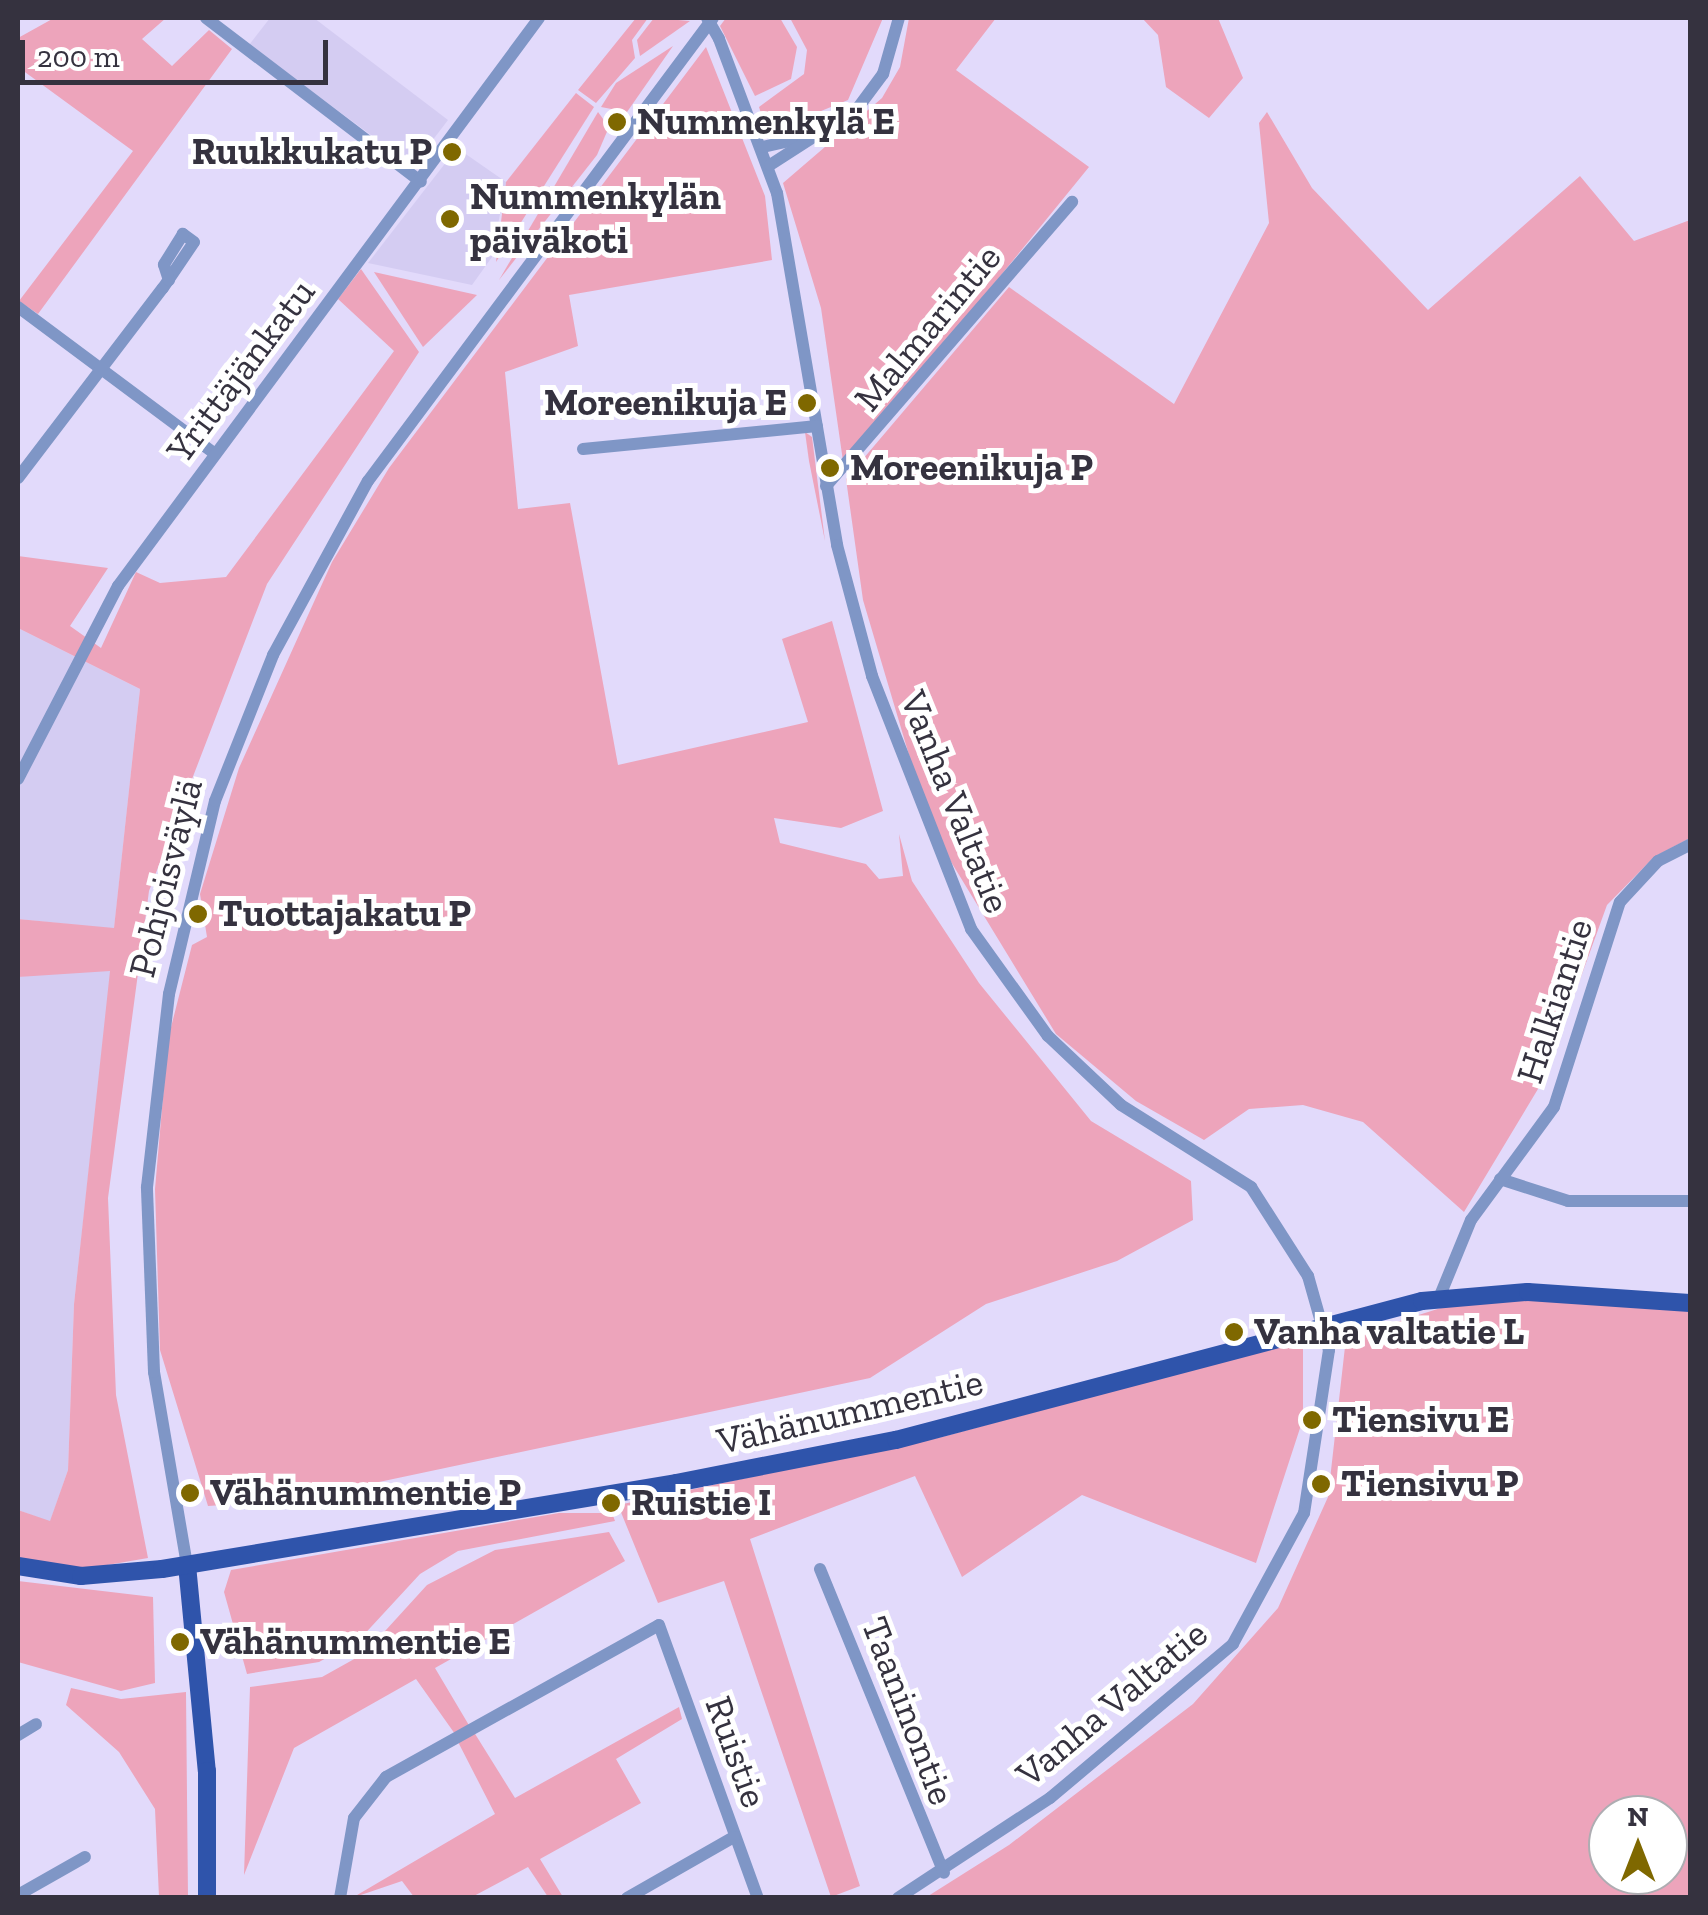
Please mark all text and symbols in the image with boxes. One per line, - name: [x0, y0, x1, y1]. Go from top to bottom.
- scale bar: [25, 20, 332, 82]
- text: 200 m: [37, 39, 120, 75]
- place label: Nummenkylä E: [637, 99, 895, 145]
- marker: Nummenkylä E: [606, 111, 628, 133]
- place label: Ruukkukatu P: [192, 129, 432, 175]
- marker: Ruukkukatu P: [441, 141, 463, 163]
- place label: Nummenkylän päiväkoti: [470, 174, 721, 264]
- marker: Nummenkylän päiväkoti: [439, 208, 461, 230]
- street label: Malmarintie: [845, 235, 1011, 421]
- street label: Yrittäjänkatu: [157, 270, 325, 472]
- place label: Moreenikuja E: [544, 380, 787, 426]
- marker: Moreenikuja E: [796, 392, 818, 414]
- place label: Moreenikuja P: [850, 445, 1093, 491]
- marker: Moreenikuja P: [819, 457, 841, 479]
- street label: Vanha Valtatie: [890, 684, 1020, 920]
- street label: Pohjoisväylä: [119, 774, 213, 982]
- place label: Tuottajakatu P: [218, 891, 471, 937]
- marker: Tuottajakatu P: [187, 903, 209, 925]
- street label: Halkiantie: [1507, 913, 1603, 1089]
- place label: Vanha valtatie L: [1254, 1309, 1525, 1355]
- marker: Vanha valtatie L: [1223, 1321, 1245, 1343]
- street label: Vähänummentie: [713, 1359, 987, 1465]
- place label: Tiensivu E: [1332, 1397, 1509, 1443]
- marker: Tiensivu E: [1301, 1409, 1323, 1431]
- place label: Tiensivu P: [1341, 1461, 1518, 1507]
- place label: Vähänummentie P: [210, 1470, 521, 1516]
- marker: Tiensivu P: [1310, 1473, 1332, 1495]
- place label: Ruistie I: [631, 1480, 771, 1526]
- marker: Vähänummentie P: [179, 1482, 201, 1504]
- marker: Ruistie I: [600, 1492, 622, 1514]
- street label: Taaninontie: [851, 1611, 965, 1811]
- street label: Vanha Valtatie: [1007, 1611, 1217, 1797]
- place label: Vähänummentie E: [200, 1619, 511, 1665]
- marker: Vähänummentie E: [169, 1631, 191, 1653]
- street label: Ruistie: [695, 1690, 777, 1814]
- north arrow: [1588, 1795, 1688, 1895]
- text: N: [1627, 1800, 1649, 1833]

